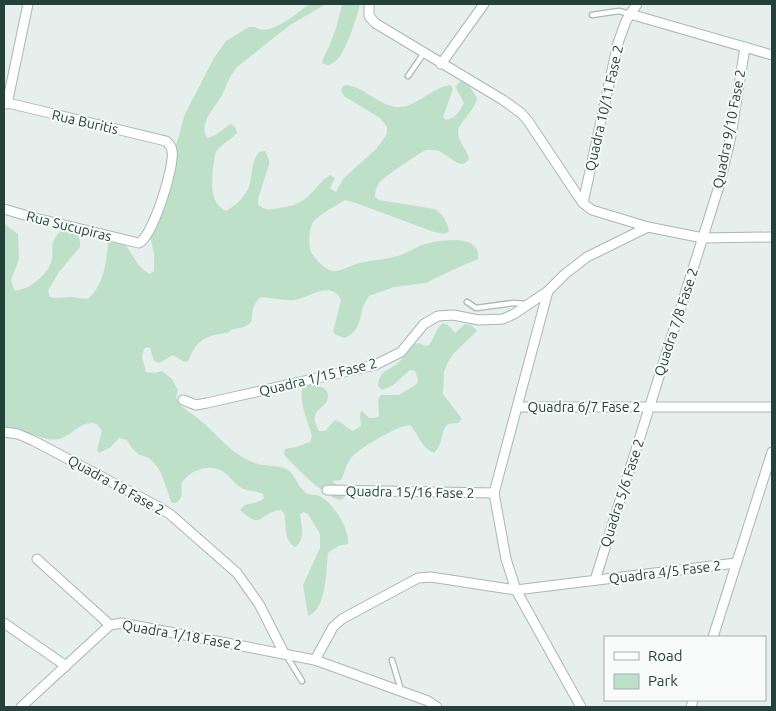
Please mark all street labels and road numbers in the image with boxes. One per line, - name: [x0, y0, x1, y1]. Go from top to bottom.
- street label: Quadra 10/11 Fase 2: [582, 43, 626, 173]
- street label: Quadra 9/10 Fase 2: [710, 68, 748, 190]
- street label: Rua Buritis: [50, 107, 120, 137]
- street label: Rua Sucupiras: [25, 208, 113, 244]
- street label: Quadra 7/8 Fase 2: [651, 266, 701, 378]
- street label: Quadra 1/15 Fase 2: [257, 355, 379, 399]
- street label: Quadra 6/7 Fase 2: [527, 399, 641, 415]
- street label: Quadra 5/6 Fase 2: [597, 437, 647, 549]
- street label: Quadra 18 Fase 2: [65, 452, 167, 518]
- street label: Quadra 15/16 Fase 2: [345, 483, 475, 501]
- street label: Quadra 4/5 Fase 2: [608, 557, 722, 587]
- street label: Quadra 1/18 Fase 2: [121, 617, 243, 653]

